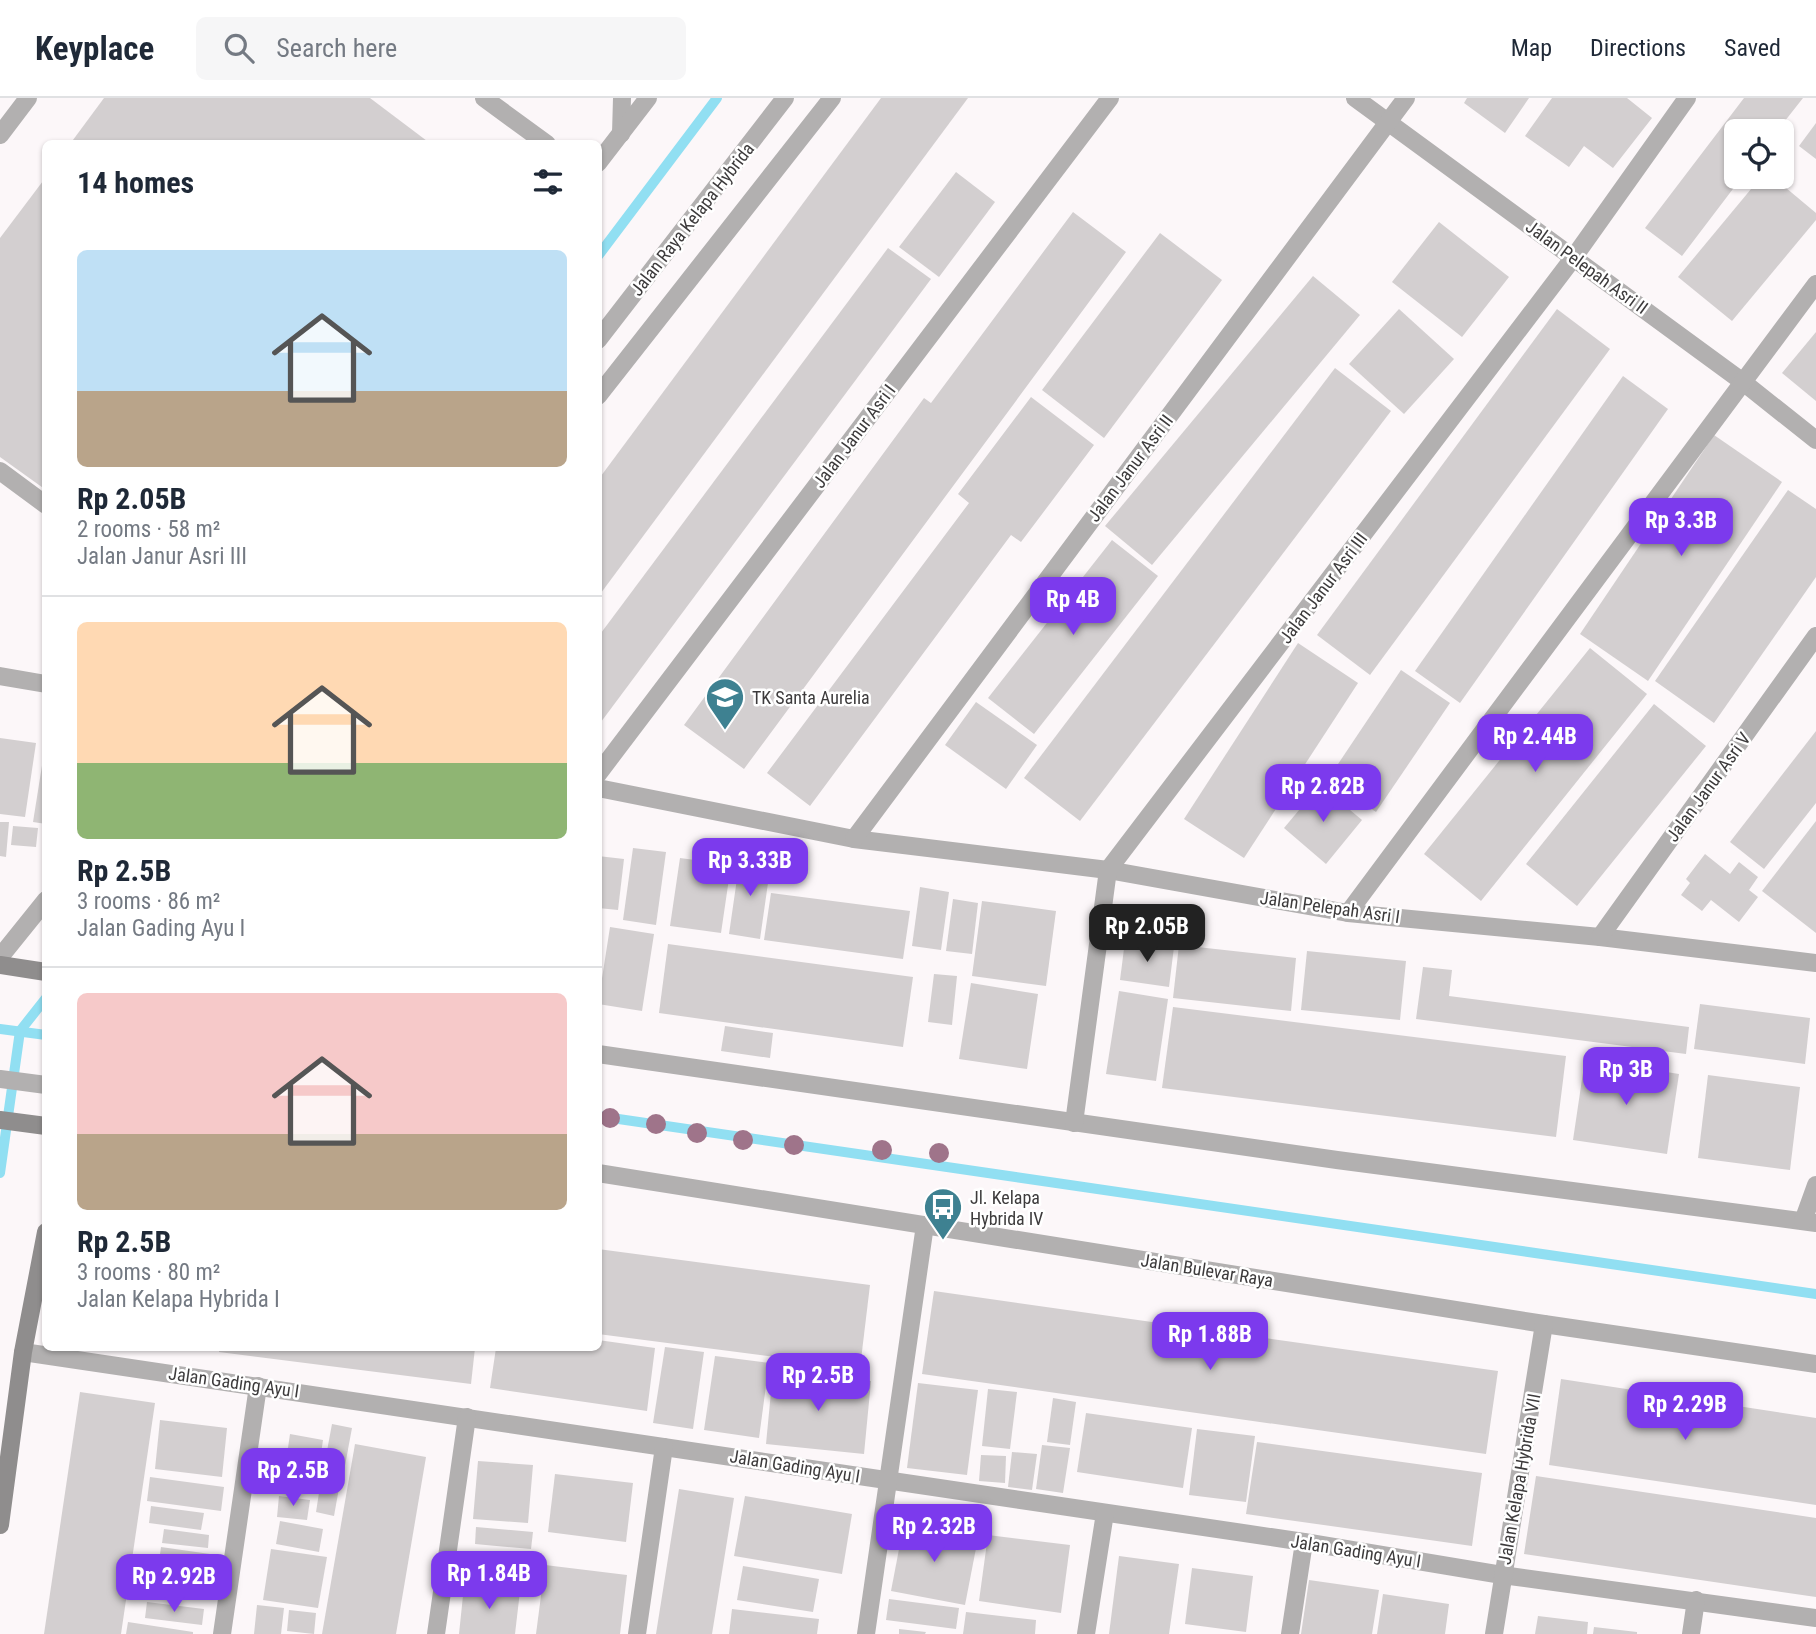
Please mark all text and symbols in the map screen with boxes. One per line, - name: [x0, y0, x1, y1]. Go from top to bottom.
- search box: [196, 17, 686, 80]
- text: Keyplace: [35, 29, 154, 68]
- icon: search: [220, 29, 258, 67]
- text: Search here: [276, 33, 397, 63]
- text: Map: [1511, 34, 1552, 62]
- text: Directions: [1590, 34, 1686, 62]
- text: Saved: [1724, 34, 1781, 62]
- map controls: [1724, 119, 1794, 189]
- button: locate: [1724, 119, 1794, 189]
- street label: Jalan Raya Kelapa Hybrida: [626, 138, 758, 300]
- icon: filters: [529, 163, 567, 201]
- text: 14 homes: [77, 165, 194, 200]
- street label: Jalan Pelepah Asri II: [1522, 216, 1652, 318]
- icon: home: [259, 295, 385, 421]
- street label: Jalan Janur Asri I: [808, 380, 900, 492]
- street label: Jalan Janur Asri II: [1083, 410, 1177, 526]
- text: Rp 2.05B: [77, 481, 186, 516]
- pin: Rp 3.3B: [1616, 498, 1746, 558]
- text: Rp 3.3B: [1645, 507, 1717, 534]
- text: 2 rooms · 58 m²: [77, 516, 220, 543]
- street label: Jalan Janur Asri III: [1275, 529, 1371, 647]
- text: Jalan Janur Asri III: [77, 543, 247, 570]
- pin: Rp 4B: [1024, 578, 1122, 637]
- text: Rp 4B: [1046, 586, 1100, 613]
- icon: home: [259, 667, 385, 793]
- school or university icon: TK Santa Aurelia: [704, 676, 746, 731]
- place label: TK Santa Aurelia: [752, 687, 870, 708]
- pin: Rp 2.44B: [1463, 714, 1607, 774]
- text: Rp 2.44B: [1493, 723, 1577, 750]
- street label: Jalan Janur Asri V: [1661, 728, 1755, 846]
- pin: Rp 2.82B: [1251, 764, 1395, 824]
- text: Rp 2.82B: [1281, 773, 1365, 800]
- pin: Rp 3.33B: [678, 838, 822, 898]
- text: Rp 3.33B: [708, 847, 792, 874]
- text: Rp 2.5B: [77, 853, 171, 888]
- street label: Jalan Pelepah Asri I: [1259, 887, 1401, 927]
- text: 3 rooms · 86 m²: [77, 888, 220, 915]
- pin: Rp 2.05B: [1075, 904, 1219, 964]
- text: Rp 2.05B: [1105, 913, 1189, 940]
- text: Jalan Gading Ayu I: [77, 915, 245, 942]
- icon: home: [259, 1038, 385, 1164]
- pin: Rp 3B: [1577, 1048, 1675, 1107]
- text: Rp 3B: [1599, 1056, 1653, 1083]
- bus stop icon: Jl. Kelapa Hybrida IV: [922, 1186, 964, 1241]
- place label: Jl. Kelapa Hybrida IV: [970, 1187, 1043, 1229]
- text: Rp 2.5B: [77, 1224, 171, 1259]
- street label: Jalan Bulevar Raya: [1139, 1249, 1275, 1291]
- text: 3 rooms · 80 m²: [77, 1259, 220, 1286]
- text: Jalan Kelapa Hybrida I: [77, 1286, 280, 1313]
- pin: Rp 1.88B: [1138, 1312, 1282, 1372]
- text: Rp 1.88B: [1168, 1321, 1252, 1348]
- pin: Rp 2.5B: [753, 1354, 883, 1413]
- street label: Jalan Gading Ayu I: [167, 1362, 301, 1402]
- text: Rp 2.5B: [782, 1362, 854, 1389]
- pin: Rp 2.29B: [1613, 1382, 1757, 1442]
- text: Rp 2.29B: [1643, 1391, 1727, 1418]
- street label: Jalan Kelapa Hybrida VII: [1494, 1392, 1544, 1566]
- street label: Jalan Gading Ayu I: [728, 1445, 862, 1487]
- pin: Rp 2.5B: [228, 1448, 358, 1508]
- text: Rp 2.5B: [257, 1457, 329, 1484]
- pin: Rp 2.32B: [862, 1504, 1006, 1564]
- text: Rp 2.32B: [892, 1513, 976, 1540]
- street label: Jalan Gading Ayu I: [1289, 1530, 1423, 1572]
- pin: Rp 1.84B: [417, 1552, 561, 1611]
- pin: Rp 2.92B: [102, 1554, 246, 1614]
- text: Rp 1.84B: [447, 1560, 531, 1587]
- text: Rp 2.92B: [132, 1563, 216, 1590]

